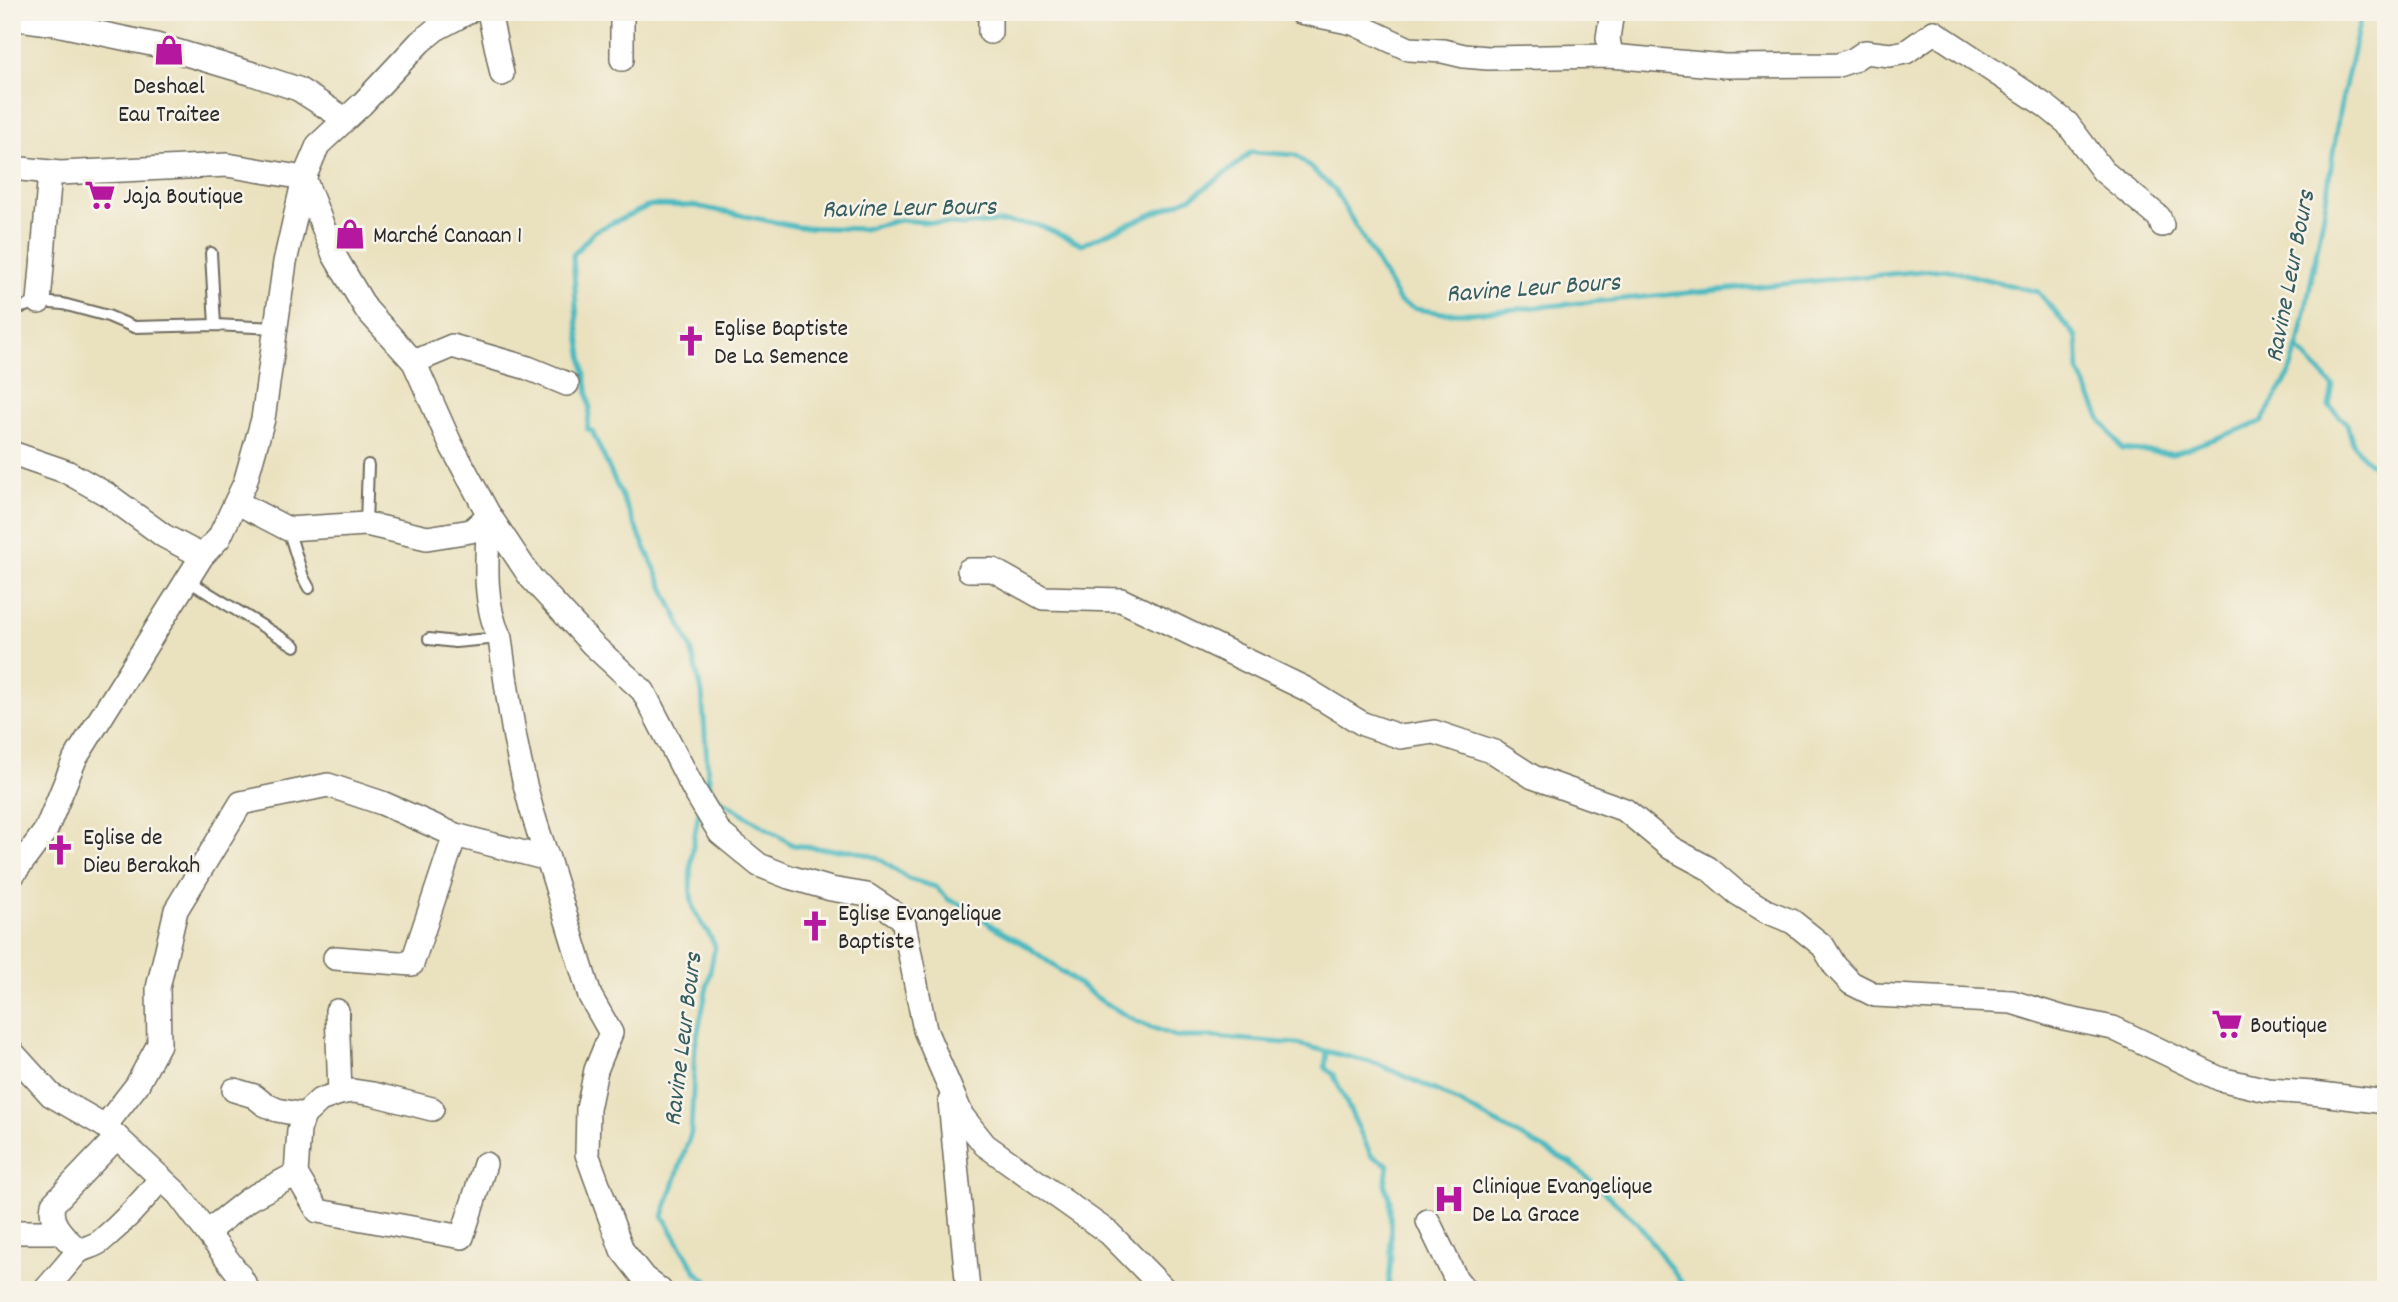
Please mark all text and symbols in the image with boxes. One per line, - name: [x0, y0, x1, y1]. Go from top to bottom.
- shop icon: Deshael Eau Traitee: [152, 33, 186, 67]
- place label: Deshael Eau Traitee: [118, 71, 220, 133]
- supermarket icon: Jaja Boutique: [83, 178, 117, 212]
- place label: Jaja Boutique: [123, 181, 243, 215]
- water label: Ravine Leur Bours: [2257, 186, 2326, 366]
- water label: Ravine Leur Bours: [822, 189, 998, 230]
- shop icon: Marché Canaan 1: [333, 217, 367, 251]
- place label: Marché Canaan 1: [373, 220, 522, 254]
- water label: Ravine Leur Bours: [1445, 265, 1623, 314]
- place label: Eglise Baptiste De La Semence: [714, 313, 849, 375]
- church icon: Eglise Baptiste De La Semence: [674, 324, 708, 358]
- place label: Eglise de Dieu Berakah: [83, 822, 200, 884]
- church icon: Eglise de Dieu Berakah: [43, 833, 77, 867]
- place label: Eglise Evangelique Baptiste: [838, 898, 1002, 960]
- church icon: Eglise Evangelique Baptiste: [798, 909, 832, 943]
- water label: Ravine Leur Bours: [655, 950, 714, 1128]
- supermarket icon: Boutique: [2210, 1007, 2244, 1041]
- place label: Boutique: [2250, 1010, 2327, 1044]
- place label: Clinique Evangelique De La Grace: [1472, 1171, 1653, 1233]
- hospital icon: Clinique Evangelique De La Grace: [1432, 1182, 1466, 1216]

